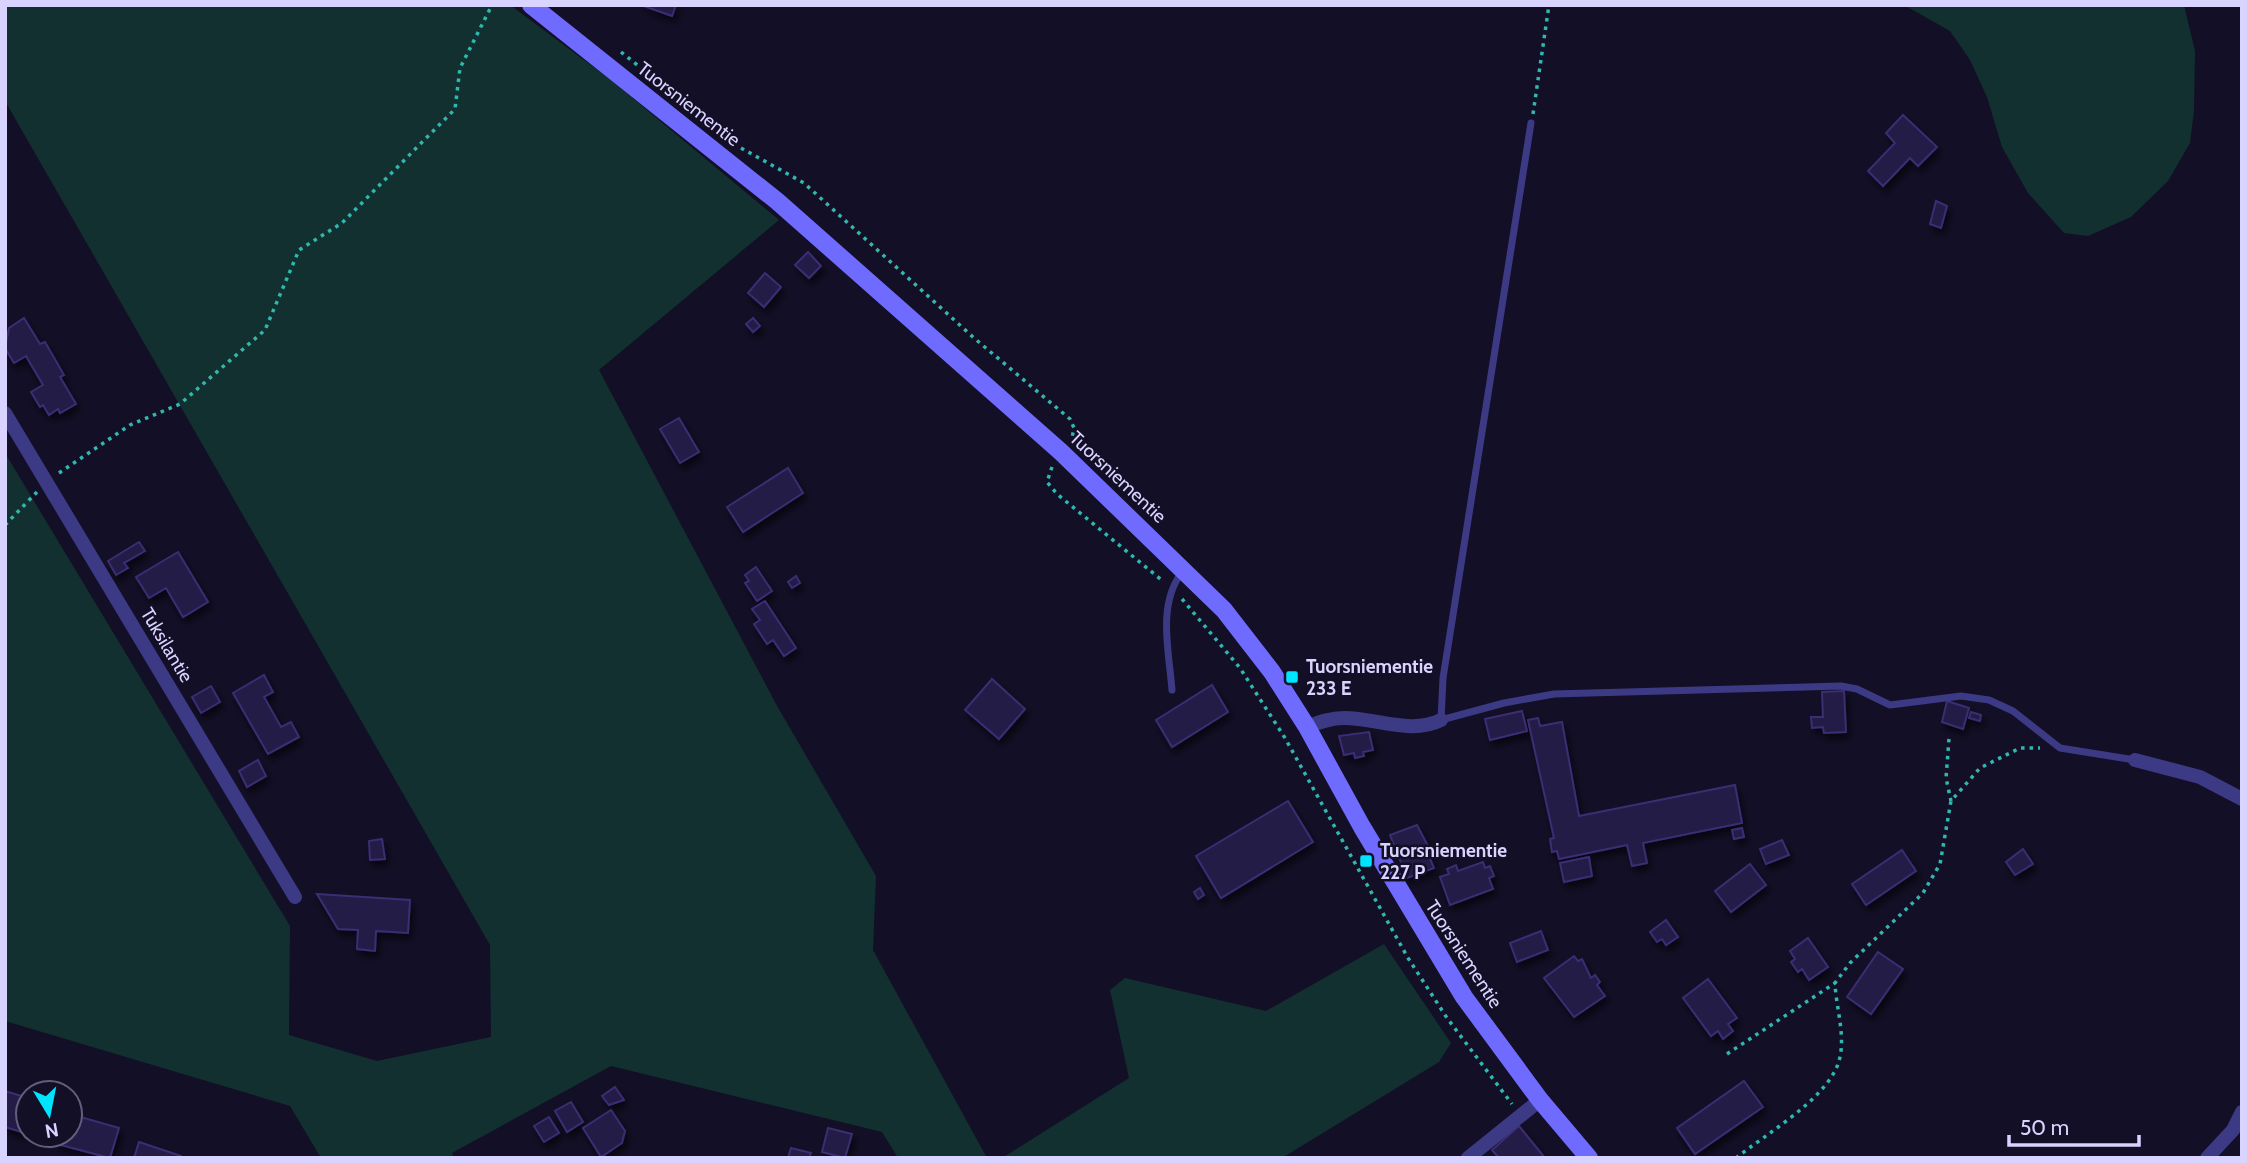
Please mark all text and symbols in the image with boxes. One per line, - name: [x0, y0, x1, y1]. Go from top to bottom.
- street label: Tuorsniementie: [633, 57, 745, 151]
- street label: Tuorsniementie: [1065, 426, 1171, 528]
- street label: Tuksilantie: [136, 603, 198, 687]
- place label: Tuorsniementie 233 E: [1306, 655, 1433, 700]
- marker: Tuorsniementie 233 E: [1284, 669, 1300, 685]
- place label: Tuorsniementie 227 P: [1380, 839, 1507, 884]
- marker: Tuorsniementie 227 P: [1358, 853, 1374, 869]
- street label: Tuorsniementie: [1421, 896, 1508, 1013]
- north arrow: [14, 1079, 84, 1149]
- scale bar: [2009, 1104, 2138, 1148]
- text: 50 m: [2020, 1115, 2069, 1140]
- text: N: [43, 1118, 60, 1143]

